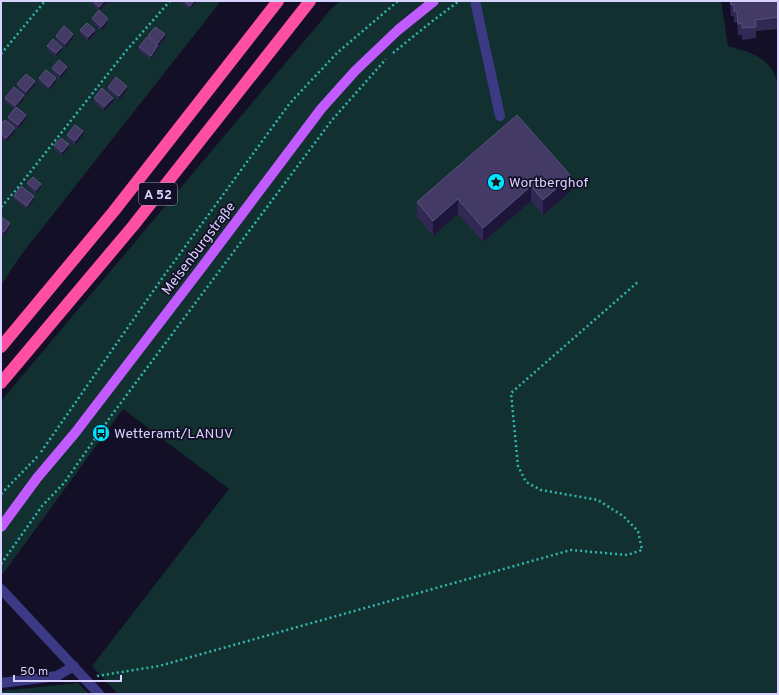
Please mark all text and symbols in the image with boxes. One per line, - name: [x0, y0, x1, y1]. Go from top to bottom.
- place icon: Wortberghof: [486, 172, 506, 192]
- place label: Wortberghof: [509, 175, 588, 192]
- road number: A 52: [139, 183, 177, 205]
- street label: Meisenburgstraße: [159, 199, 240, 299]
- bus stop icon: Wetteramt/LANUV: [91, 423, 111, 443]
- place label: Wetteramt/LANUV: [114, 426, 233, 443]
- scale bar: [14, 657, 121, 683]
- text: 50 m: [20, 664, 48, 680]

